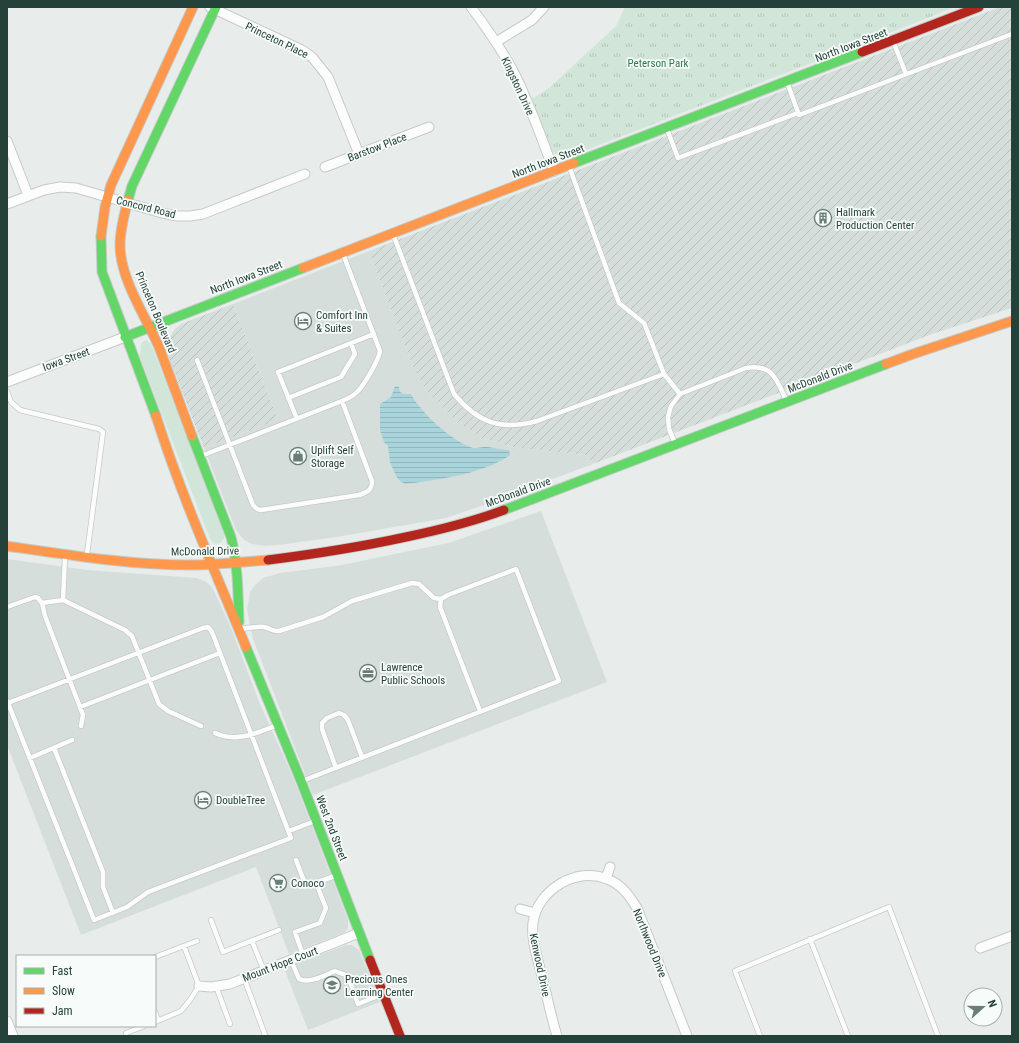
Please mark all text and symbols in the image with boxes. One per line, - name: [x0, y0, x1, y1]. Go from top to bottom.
- street label: Princeton Place: [243, 20, 310, 61]
- street label: North Iowa Street: [813, 26, 889, 65]
- street label: Kingston Drive: [498, 55, 537, 117]
- park label: Peterson Park: [628, 57, 689, 70]
- street label: Barstow Place: [346, 130, 409, 165]
- street label: North Iowa Street: [510, 142, 586, 181]
- street label: Concord Road: [115, 194, 177, 221]
- place label: Hallmark Production Center: [836, 206, 915, 232]
- building icon: Hallmark Production Center: [813, 208, 833, 228]
- street label: North Iowa Street: [208, 258, 284, 297]
- street label: Princeton Boulevard: [133, 270, 179, 355]
- place label: Comfort Inn & Suites: [316, 309, 368, 335]
- hotel icon: Comfort Inn & Suites: [293, 311, 313, 331]
- street label: Iowa Street: [41, 345, 91, 374]
- street label: McDonald Drive: [786, 359, 854, 396]
- place label: Uplift Self Storage: [311, 444, 354, 470]
- shop icon: Uplift Self Storage: [288, 446, 308, 466]
- street label: McDonald Drive: [484, 475, 552, 510]
- street label: McDonald Drive: [171, 544, 239, 559]
- place label: Lawrence Public Schools: [381, 661, 445, 687]
- office icon: Lawrence Public Schools: [358, 663, 378, 683]
- hotel icon: DoubleTree: [193, 790, 213, 810]
- place label: DoubleTree: [216, 794, 265, 807]
- street label: West 2nd Street: [313, 794, 350, 863]
- supermarket icon: Conoco: [268, 873, 288, 893]
- place label: Conoco: [291, 877, 325, 890]
- street label: Northwood Drive: [630, 907, 669, 979]
- street label: Kenwood Drive: [526, 932, 553, 998]
- street label: Mount Hope Court: [241, 944, 320, 985]
- legend: [16, 955, 156, 1027]
- text: Fast: [52, 964, 73, 978]
- place label: Precious Ones Learning Center: [345, 973, 414, 999]
- school or university icon: Precious Ones Learning Center: [322, 975, 342, 995]
- text: Slow: [52, 984, 75, 998]
- north arrow: [963, 987, 1003, 1027]
- text: N: [985, 998, 999, 1009]
- text: Jam: [52, 1004, 73, 1018]

